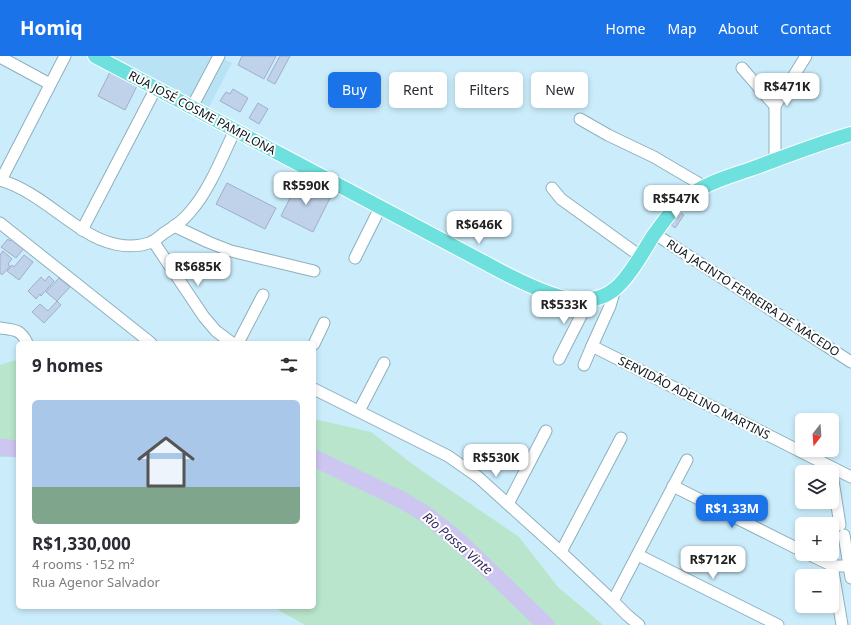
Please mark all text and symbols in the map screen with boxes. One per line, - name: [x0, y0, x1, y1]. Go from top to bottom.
- text: Homiq: [20, 15, 83, 41]
- text: Home: [606, 19, 645, 38]
- text: Map: [667, 19, 697, 38]
- text: About: [719, 19, 758, 38]
- text: Contact: [780, 19, 831, 38]
- street label: RUA JOSÉ COSME PAMPLONA: [126, 66, 279, 159]
- chip: Buy: [328, 72, 381, 108]
- chip: Rent: [389, 72, 447, 108]
- chip: Filters: [455, 72, 523, 108]
- chip: New: [531, 72, 588, 108]
- pin: R$471K: [754, 73, 820, 107]
- text: R$471K: [764, 77, 810, 95]
- pin: R$590K: [273, 172, 339, 206]
- text: R$590K: [283, 176, 329, 194]
- pin: R$547K: [643, 185, 709, 219]
- text: R$547K: [653, 189, 699, 207]
- pin: R$646K: [446, 211, 512, 245]
- text: R$646K: [456, 215, 502, 233]
- street label: RUA JACINTO FERREIRA DE MACEDO: [663, 235, 843, 360]
- pin: R$685K: [165, 253, 231, 287]
- text: R$685K: [175, 257, 221, 275]
- pin: R$533K: [531, 291, 597, 325]
- text: R$533K: [541, 295, 587, 313]
- street label: SERVIDÃO ADELINO MARTINS: [616, 352, 773, 443]
- text: 9 homes: [32, 354, 103, 377]
- icon: filters: [278, 354, 300, 376]
- north arrow: [795, 413, 839, 457]
- map controls: [795, 413, 839, 613]
- icon: home: [130, 426, 202, 498]
- pin: R$530K: [463, 444, 529, 478]
- text: R$530K: [473, 448, 519, 466]
- button: layers: [795, 465, 839, 509]
- pin: R$1.33M: [695, 495, 769, 529]
- text: R$1.33M: [705, 499, 759, 517]
- water label: Rio Passa Vinte: [419, 508, 497, 579]
- button: +: [795, 517, 839, 561]
- text: R$1,330,000: [32, 532, 131, 555]
- pin: R$712K: [680, 546, 746, 580]
- text: R$712K: [690, 550, 736, 568]
- text: 4 rooms · 152 m²: [32, 555, 135, 573]
- button: −: [795, 569, 839, 613]
- text: Rua Agenor Salvador: [32, 573, 160, 591]

